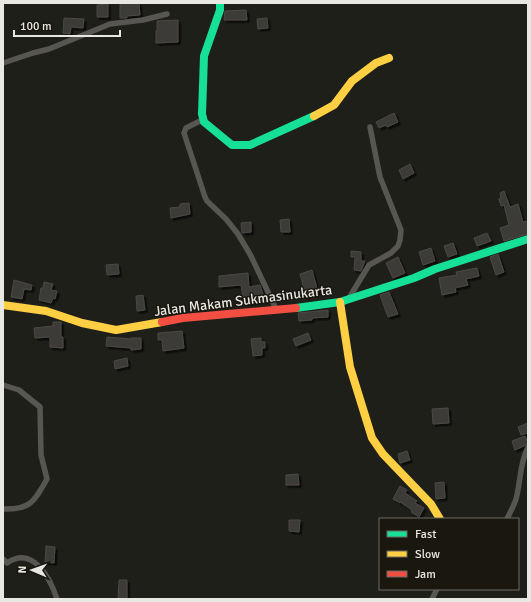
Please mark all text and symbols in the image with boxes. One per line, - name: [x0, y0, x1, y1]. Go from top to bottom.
- scale bar: [14, 12, 120, 38]
- text: 100 m: [20, 19, 52, 34]
- street label: Jalan Makam Sukmasinukarta: [153, 281, 333, 320]
- legend: [379, 518, 519, 590]
- text: Fast: [415, 527, 436, 542]
- text: Slow: [415, 547, 440, 562]
- north arrow: [12, 550, 52, 590]
- text: N: [16, 566, 29, 574]
- text: Jam: [415, 567, 436, 582]

